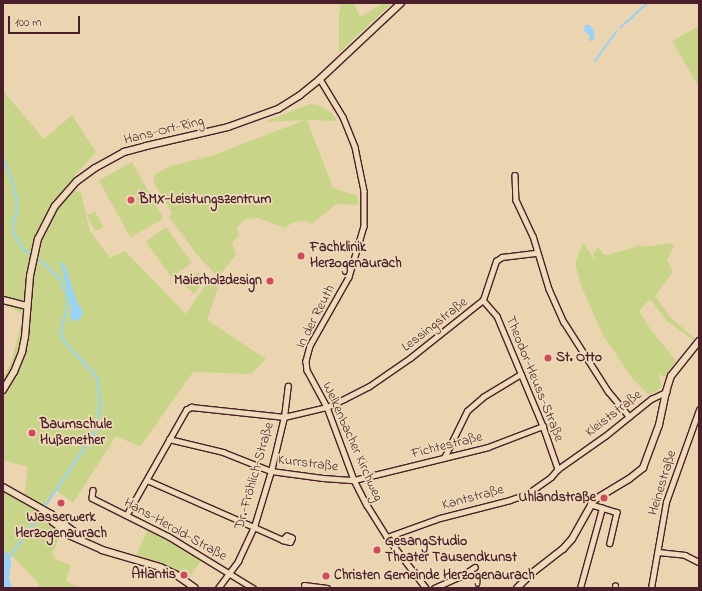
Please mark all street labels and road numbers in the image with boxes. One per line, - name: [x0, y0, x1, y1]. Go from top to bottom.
- street label: Hans-Ort-Ring: [122, 113, 206, 149]
- street label: In der Reuth: [293, 282, 339, 352]
- street label: Lessingstraße: [399, 294, 471, 356]
- street label: Theodor-Heuss-Straße: [501, 314, 567, 444]
- street label: Welkenbacher Kirchweg: [318, 380, 386, 504]
- street label: Kleiststraße: [582, 387, 646, 441]
- street label: Dr.-Fröhlich-Straße: [232, 420, 278, 532]
- street label: Fichtestraße: [410, 429, 484, 463]
- street label: Heinestraße: [645, 448, 681, 518]
- street label: Kurrstraße: [277, 452, 339, 476]
- street label: Kantstraße: [440, 482, 506, 514]
- street label: Hans-Herold-Straße: [121, 495, 229, 565]

